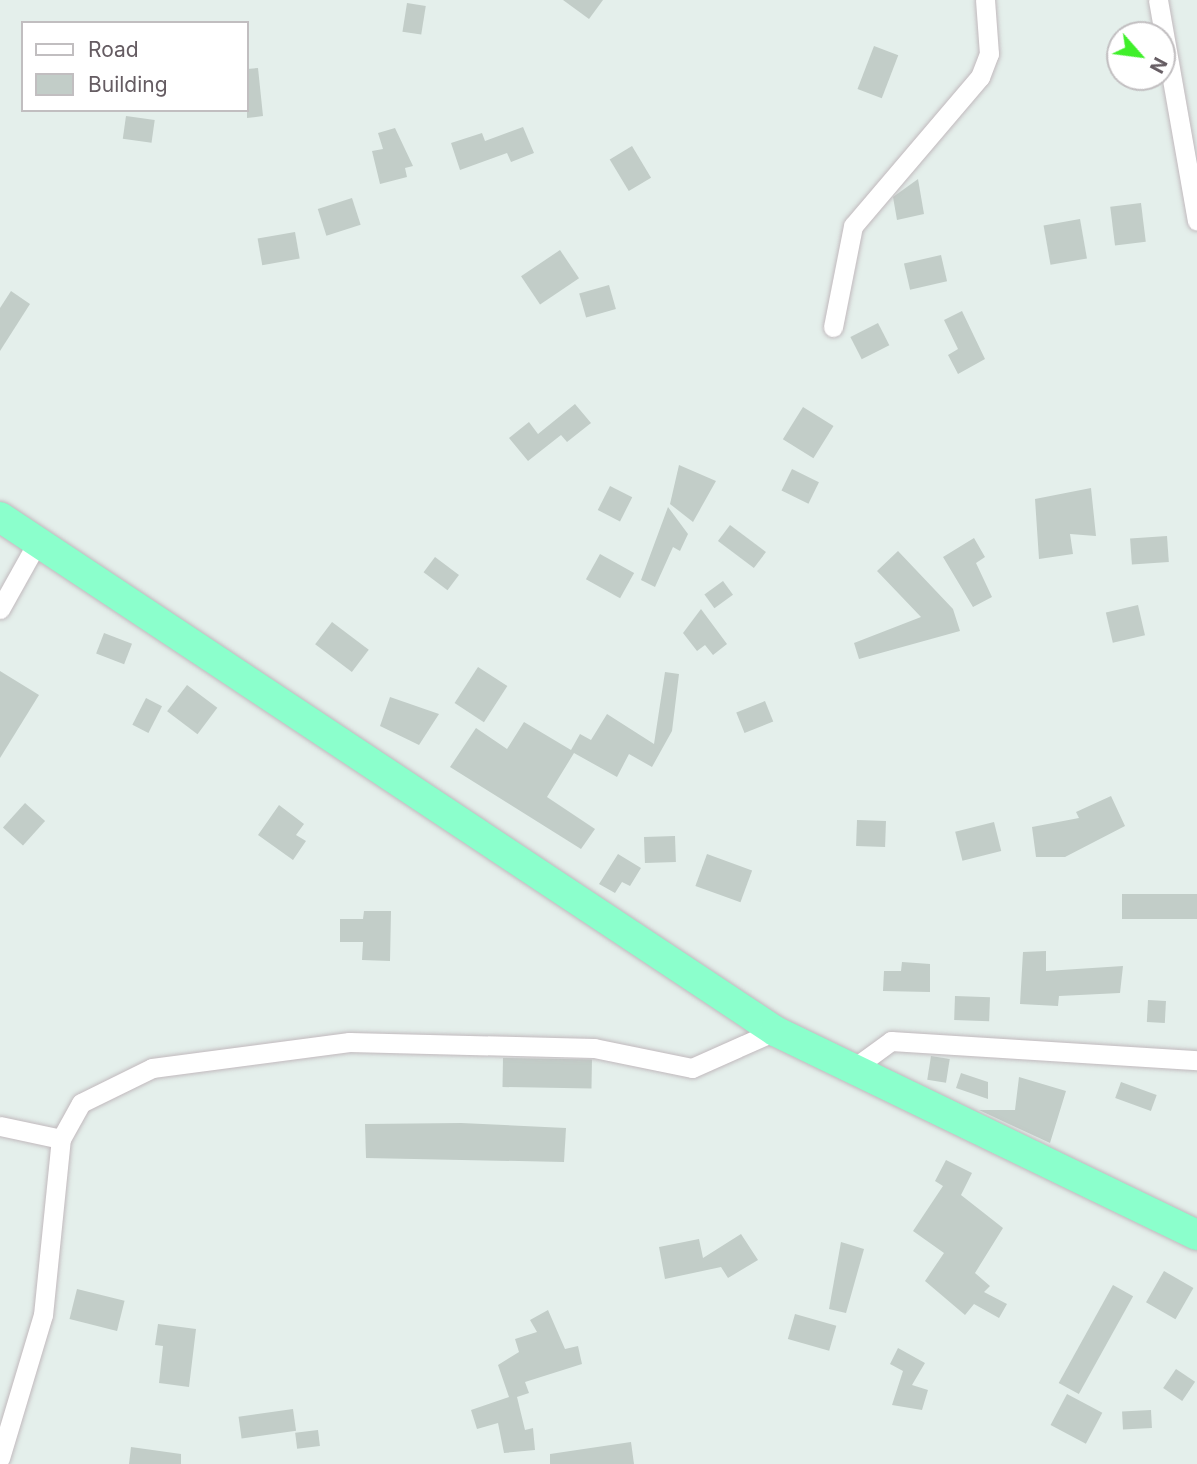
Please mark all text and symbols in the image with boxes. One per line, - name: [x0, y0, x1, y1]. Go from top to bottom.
- legend: [21, 21, 248, 112]
- north arrow: [1106, 21, 1176, 91]
- text: Road: [88, 37, 139, 62]
- text: N: [1145, 53, 1172, 77]
- text: Building: [88, 72, 168, 97]

